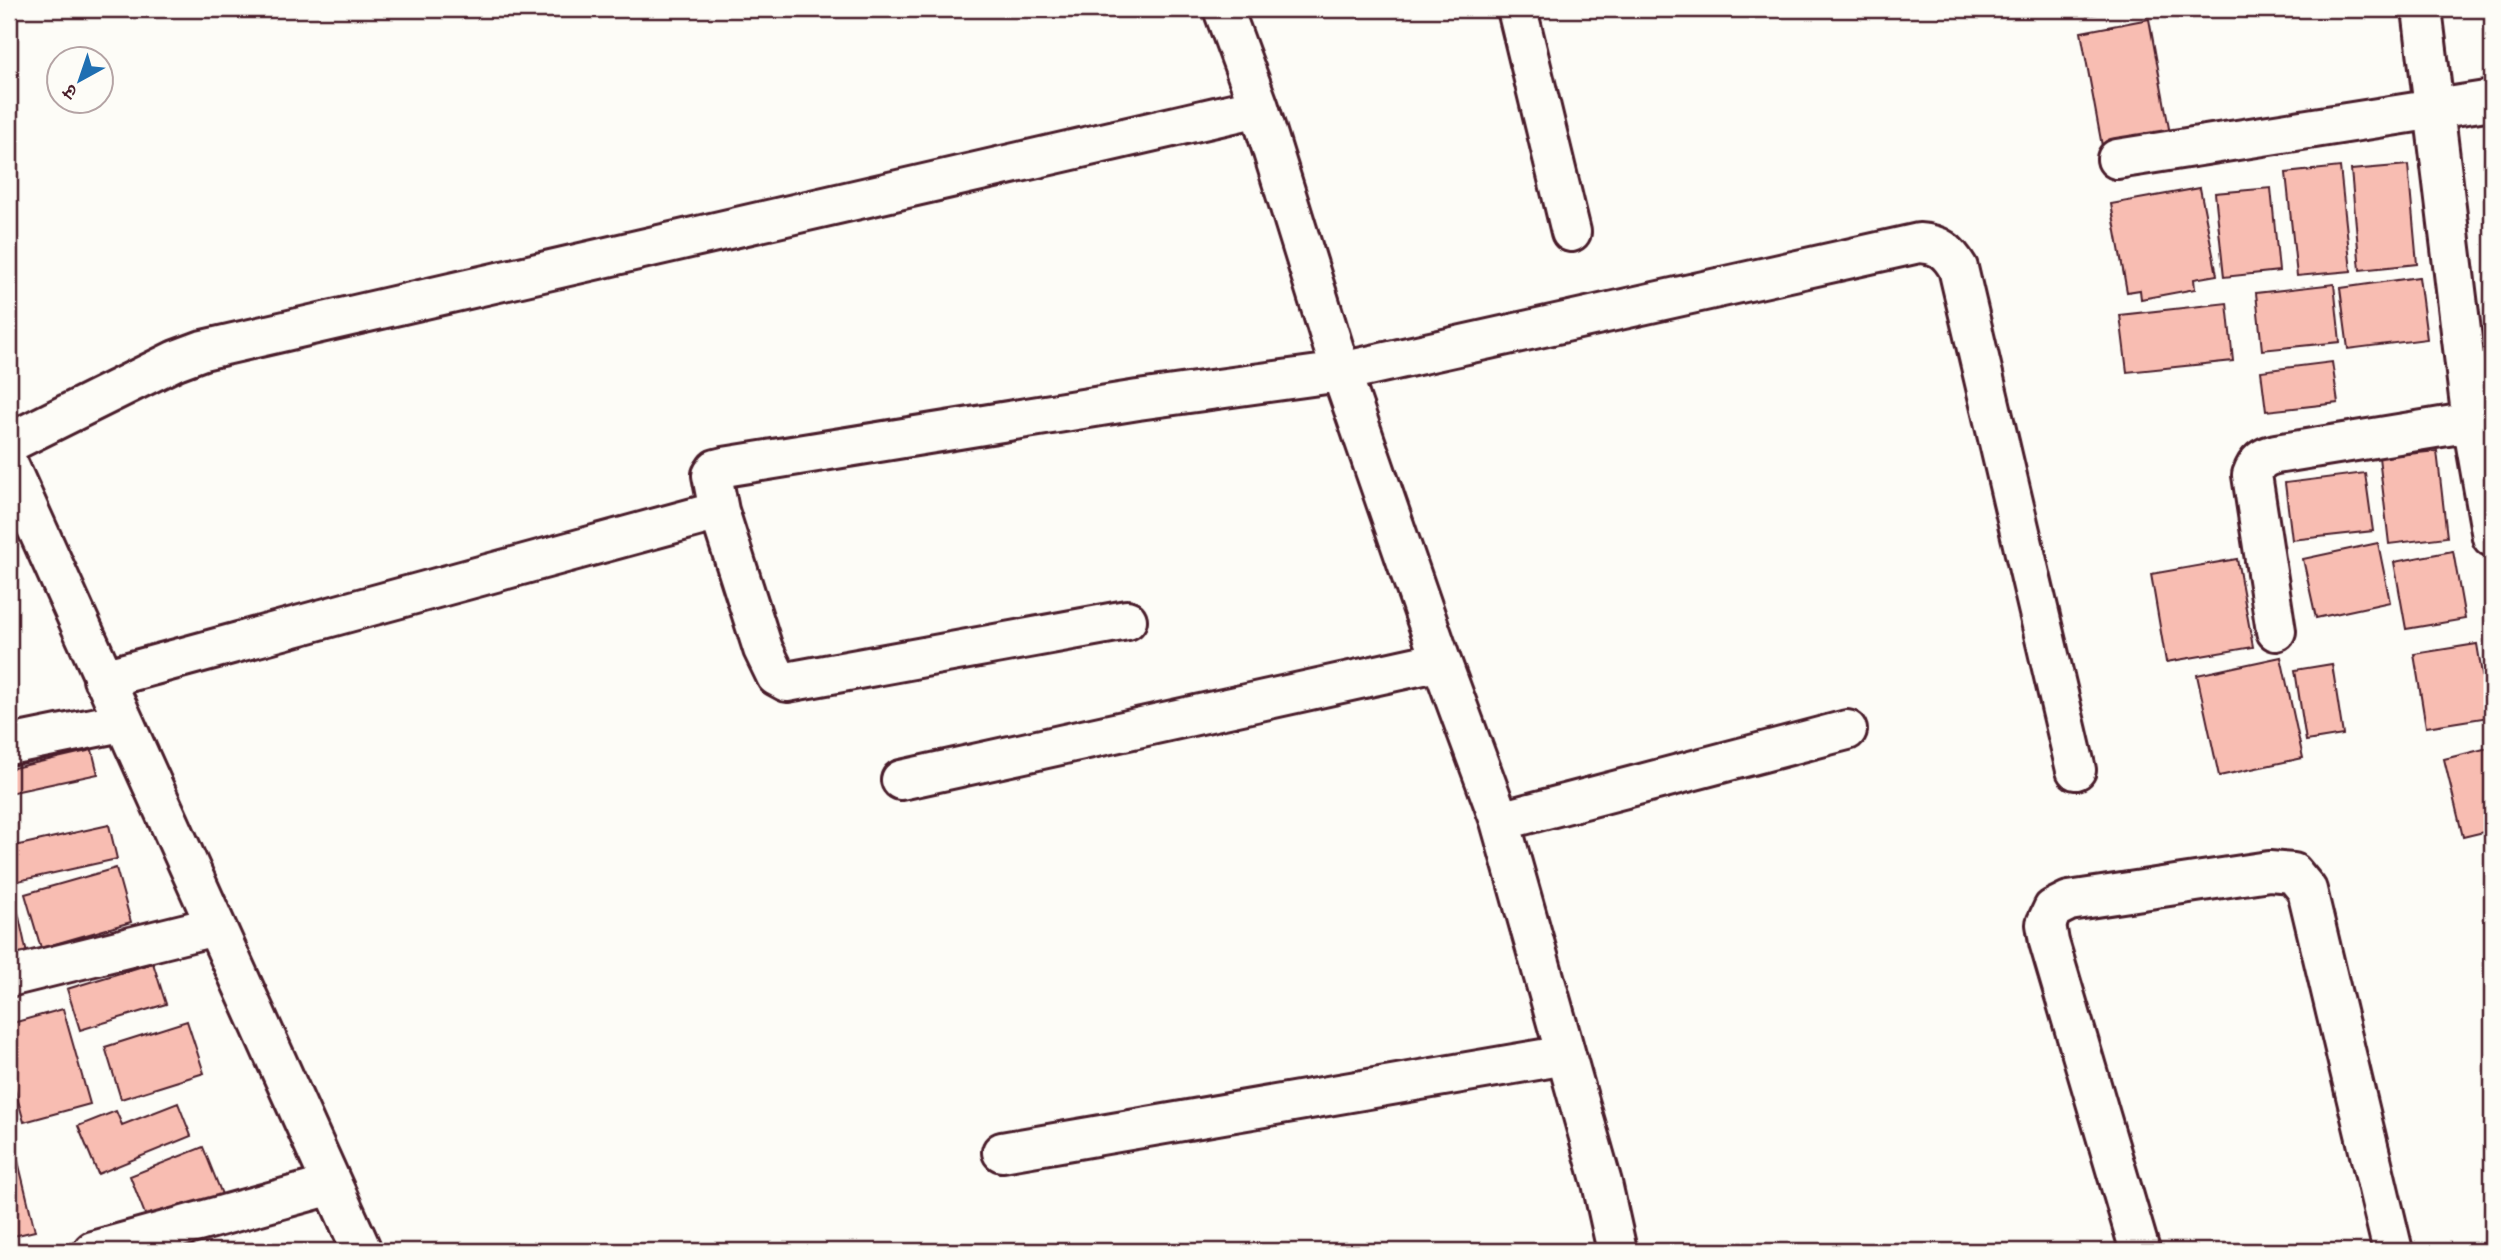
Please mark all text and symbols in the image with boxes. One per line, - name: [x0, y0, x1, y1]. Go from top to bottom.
- north arrow: [46, 46, 116, 116]
- text: उ: [58, 76, 85, 105]

